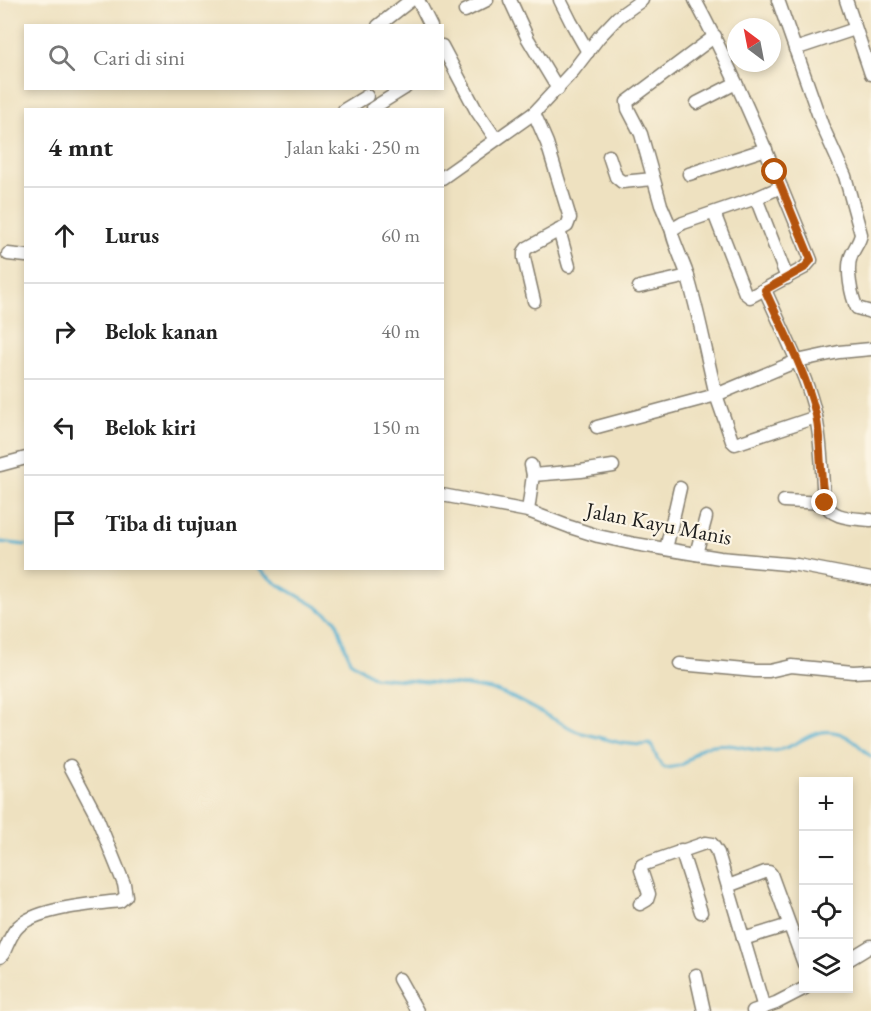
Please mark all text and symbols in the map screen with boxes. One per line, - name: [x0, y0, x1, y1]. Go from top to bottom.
- north arrow: [727, 18, 781, 72]
- search box: [24, 24, 444, 90]
- icon: search: [45, 41, 78, 74]
- text: Cari di sini: [93, 43, 185, 72]
- text: 4 mnt: [48, 130, 113, 164]
- text: Jalan kaki · 250 m: [286, 134, 420, 160]
- route start: [761, 158, 787, 184]
- icon: ahead: [48, 219, 81, 252]
- text: Lurus: [105, 221, 159, 250]
- text: 60 m: [381, 222, 420, 248]
- icon: right: [48, 315, 81, 348]
- text: Belok kanan: [105, 317, 218, 346]
- text: 40 m: [381, 318, 420, 344]
- icon: left: [48, 411, 81, 444]
- text: Belok kiri: [105, 413, 196, 442]
- text: 150 m: [372, 414, 420, 440]
- route end: [811, 489, 837, 515]
- street label: Jalan Kayu Manis: [582, 495, 734, 552]
- icon: arrive: [48, 507, 81, 540]
- text: Tiba di tujuan: [105, 509, 237, 538]
- map controls: [799, 777, 853, 993]
- button: +: [799, 777, 853, 831]
- button: −: [799, 831, 853, 885]
- button: locate: [799, 885, 853, 939]
- button: layers: [799, 939, 853, 993]

